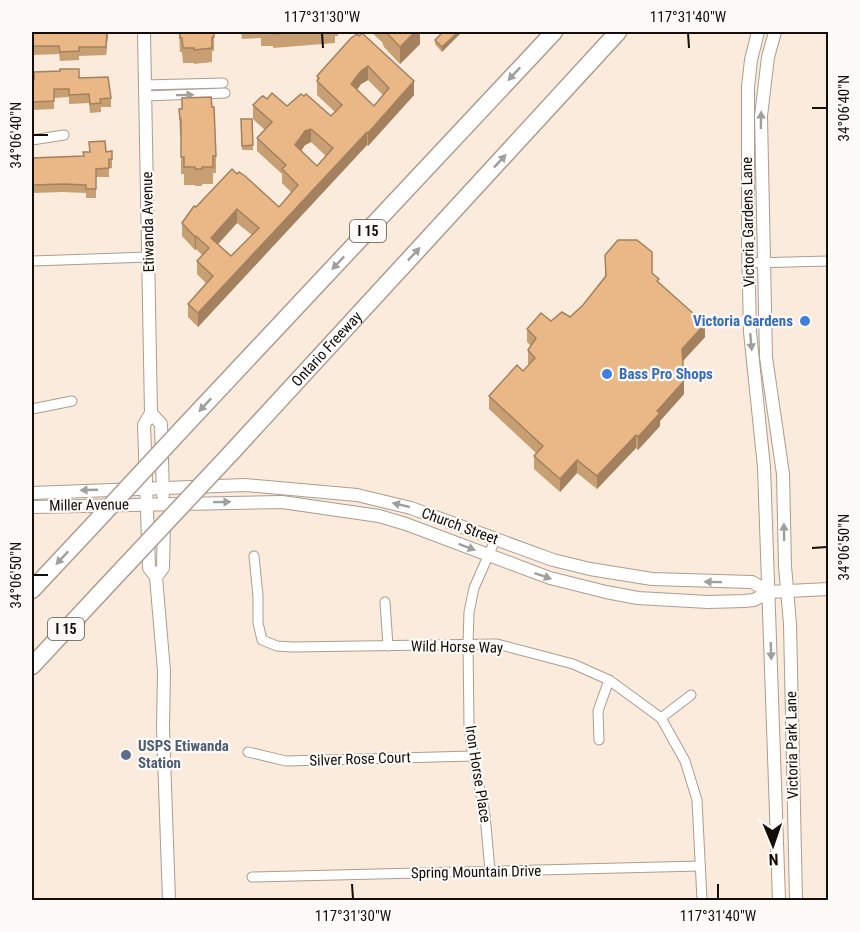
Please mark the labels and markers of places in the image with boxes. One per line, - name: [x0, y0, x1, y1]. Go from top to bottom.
- place label: Victoria Gardens: [693, 312, 793, 330]
- marker: Victoria Gardens: [798, 314, 812, 328]
- place label: Bass Pro Shops: [619, 365, 713, 383]
- marker: Bass Pro Shops: [600, 367, 614, 381]
- place label: USPS Etiwanda Station: [138, 737, 229, 772]
- marker: USPS Etiwanda Station: [119, 748, 133, 762]

